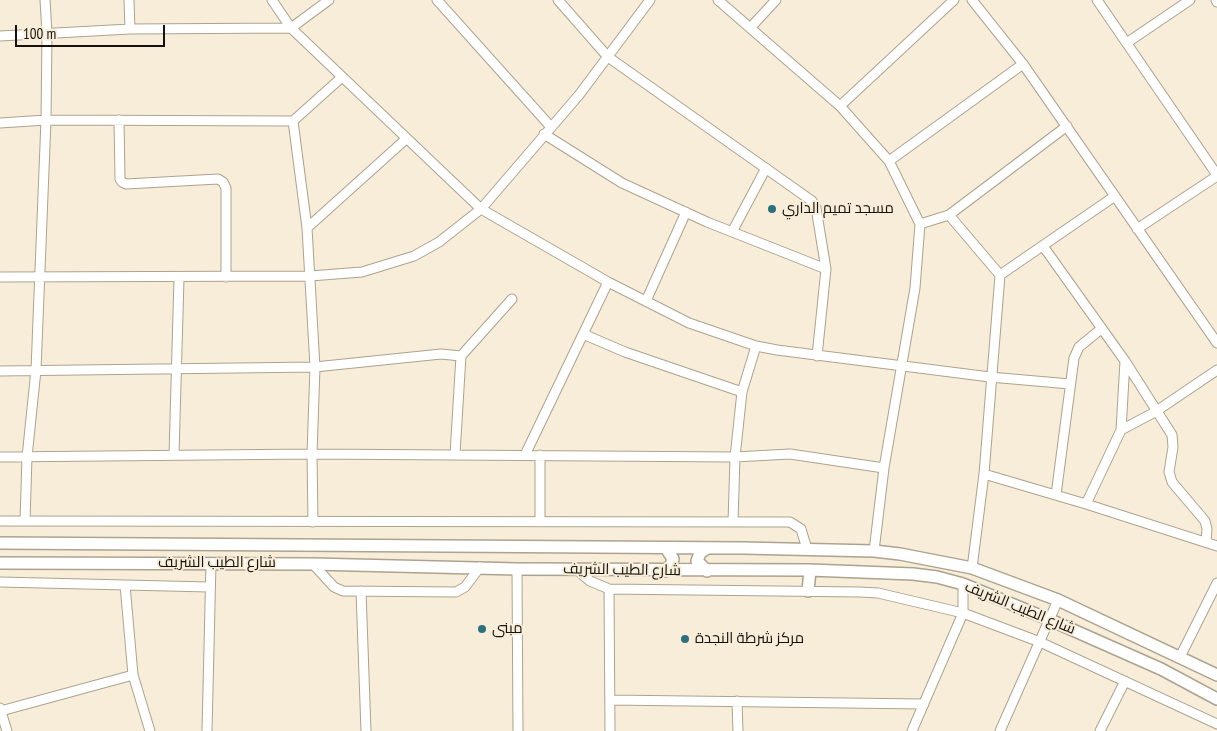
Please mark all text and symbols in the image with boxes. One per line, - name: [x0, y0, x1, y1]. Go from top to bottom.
- scale bar: [18, 15, 168, 47]
- text: 100 m: [23, 24, 56, 43]
- place label: مسجد تميم الداري: [782, 200, 894, 218]
- marker: مسجد تميم الداري: [766, 203, 778, 215]
- street label: شارع الطيب الشريف: [158, 554, 276, 572]
- street label: شارع الطيب الشريف: [563, 560, 681, 580]
- street label: شارع الطيب الشريف: [962, 578, 1078, 638]
- place label: مبنى: [492, 620, 523, 638]
- marker: مبنى: [476, 623, 488, 635]
- place label: مركز شرطة النجدة: [695, 630, 804, 648]
- marker: مركز شرطة النجدة: [679, 633, 691, 645]

